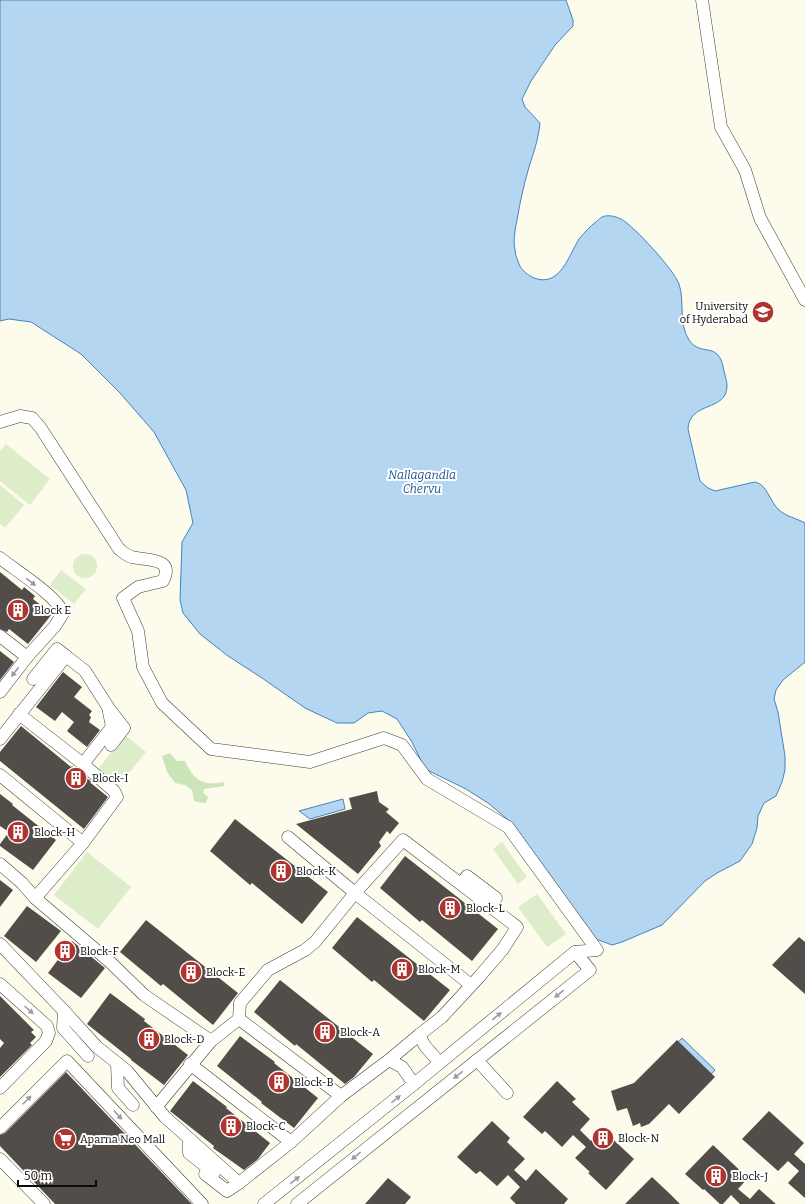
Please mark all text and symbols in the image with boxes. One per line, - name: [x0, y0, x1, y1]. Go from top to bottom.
- school or university icon: University of Hyderabad: [750, 299, 776, 325]
- place label: University of Hyderabad: [680, 300, 748, 326]
- water label: Nallagandla Chervu: [388, 468, 456, 496]
- one-way arrow: [26, 577, 36, 585]
- building icon: Block E: [5, 597, 31, 623]
- place label: Block E: [34, 604, 71, 617]
- one-way arrow: [11, 666, 20, 677]
- building icon: Block-I: [63, 765, 89, 791]
- place label: Block-I: [92, 772, 129, 785]
- building icon: Block-H: [5, 819, 31, 845]
- place label: Block-H: [34, 826, 76, 839]
- building icon: Block-K: [268, 858, 294, 884]
- place label: Block-K: [296, 865, 337, 878]
- building icon: Block-L: [437, 895, 463, 921]
- place label: Block-L: [466, 902, 505, 915]
- building icon: Block-F: [52, 938, 78, 964]
- place label: Block-F: [80, 945, 119, 958]
- building icon: Block-M: [389, 956, 415, 982]
- building icon: Block-E: [178, 959, 204, 985]
- place label: Block-M: [418, 963, 461, 976]
- place label: Block-E: [206, 966, 246, 979]
- one-way arrow: [554, 990, 565, 999]
- one-way arrow: [24, 1005, 34, 1014]
- one-way arrow: [491, 1011, 502, 1020]
- building icon: Block-A: [312, 1019, 338, 1045]
- building icon: Block-D: [136, 1026, 162, 1052]
- place label: Block-A: [340, 1026, 380, 1039]
- place label: Block-D: [164, 1033, 205, 1046]
- building icon: Block-B: [266, 1069, 292, 1095]
- one-way arrow: [452, 1071, 463, 1080]
- place label: Block-B: [294, 1076, 334, 1089]
- one-way arrow: [391, 1094, 402, 1103]
- one-way arrow: [23, 1095, 32, 1105]
- one-way arrow: [113, 1110, 123, 1120]
- building icon: Block-C: [218, 1113, 244, 1139]
- place label: Block-C: [246, 1120, 286, 1133]
- building icon: Block-N: [590, 1125, 616, 1151]
- supermarket icon: Aparna Neo Mall: [52, 1126, 78, 1152]
- place label: Block-N: [618, 1132, 660, 1145]
- place label: Aparna Neo Mall: [80, 1133, 165, 1146]
- one-way arrow: [350, 1152, 361, 1161]
- scale bar: [18, 1162, 96, 1188]
- building icon: Block-J: [703, 1163, 729, 1189]
- text: 50 m: [24, 1169, 53, 1183]
- place label: Block-J: [732, 1170, 769, 1183]
- one-way arrow: [289, 1176, 300, 1184]

